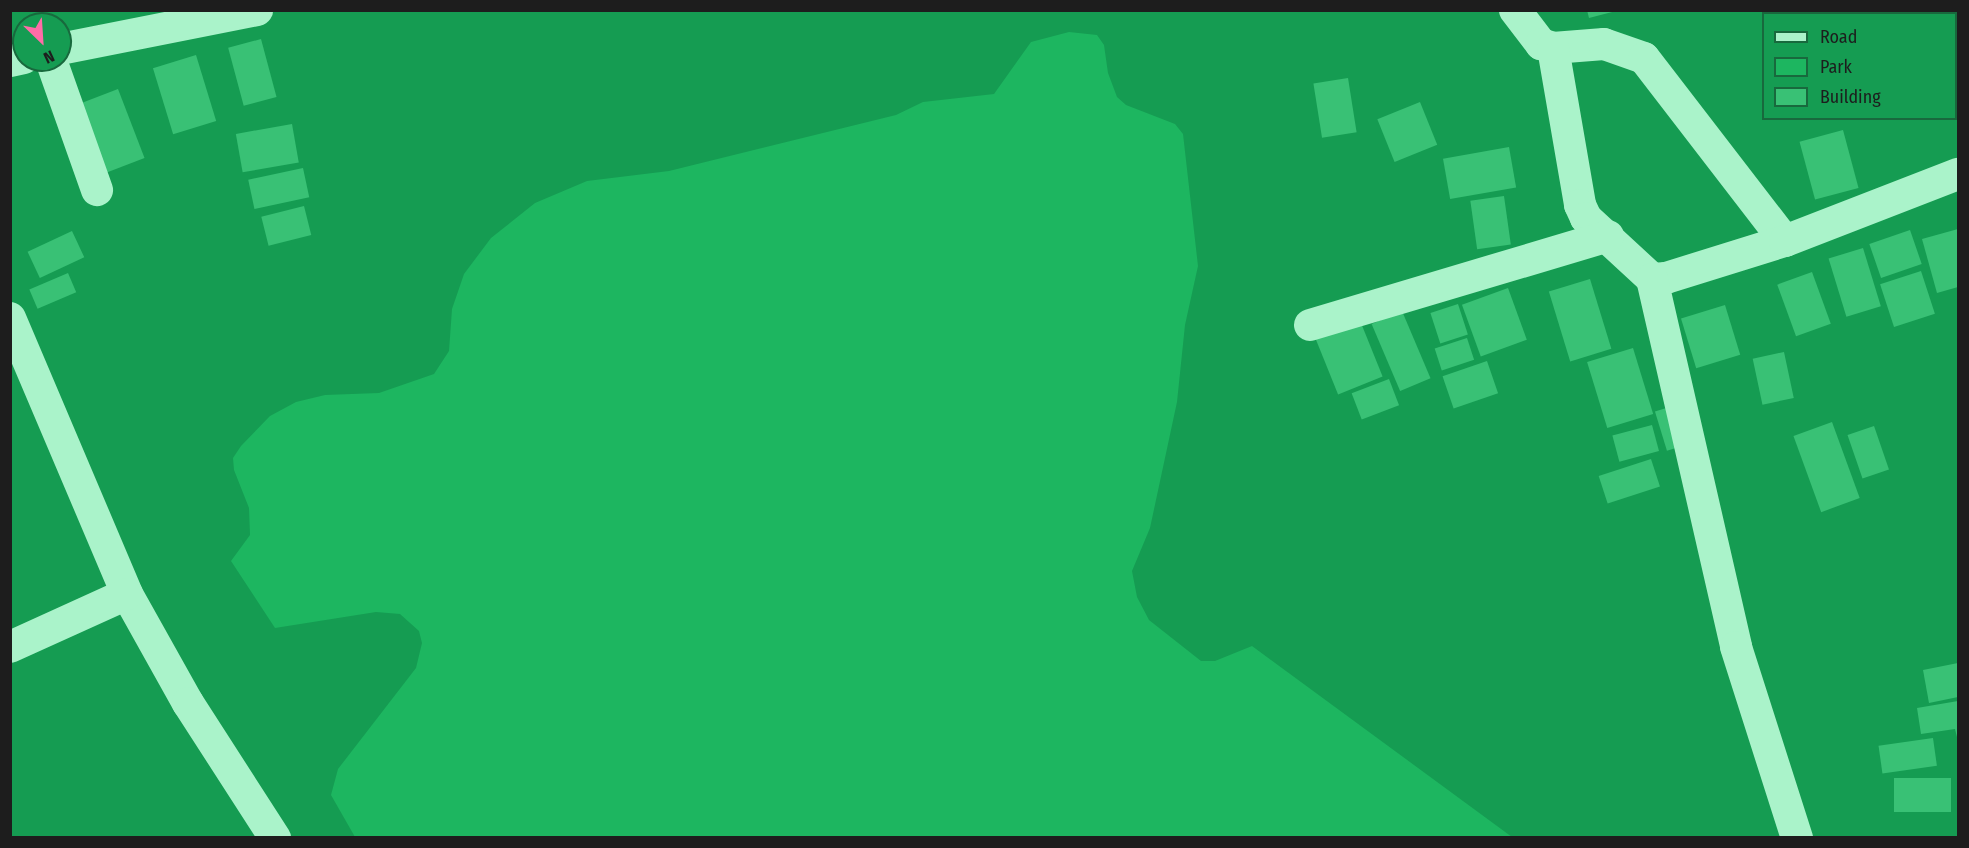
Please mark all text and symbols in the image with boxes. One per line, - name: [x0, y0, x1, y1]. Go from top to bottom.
- north arrow: [12, 12, 72, 72]
- legend: [1762, 12, 1957, 120]
- text: Road: [1820, 26, 1857, 48]
- text: N: [41, 46, 57, 68]
- text: Park: [1820, 56, 1852, 78]
- text: Building: [1820, 86, 1881, 108]

